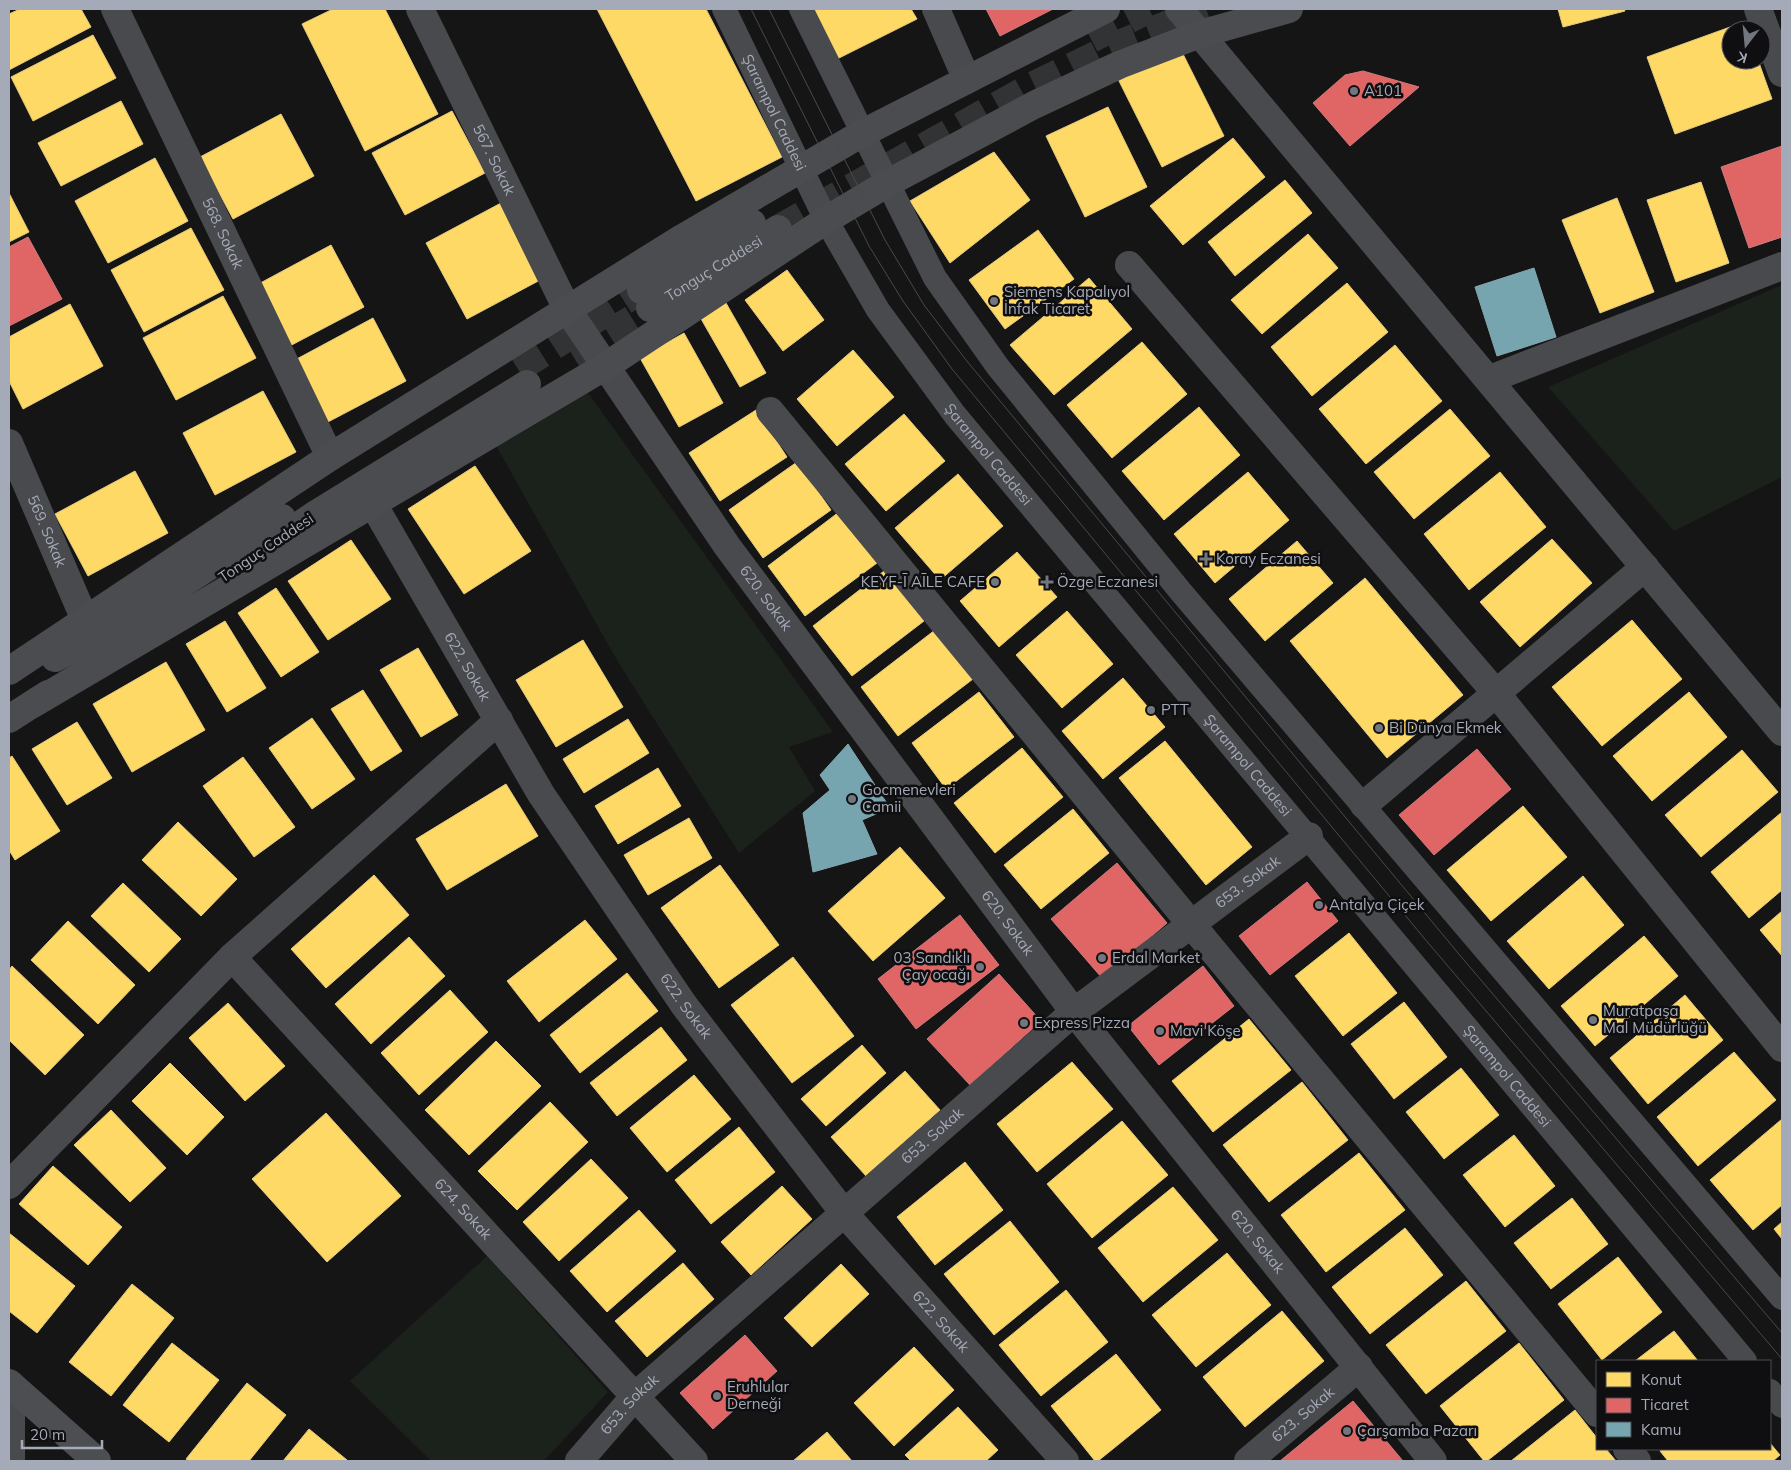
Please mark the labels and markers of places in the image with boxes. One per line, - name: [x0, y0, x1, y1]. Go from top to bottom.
- place label: A101: [1364, 81, 1402, 100]
- marker: A101: [1348, 85, 1360, 97]
- place label: Siemens Kapalıyol İnfak Ticaret: [1004, 282, 1130, 318]
- marker: Siemens Kapalıyol İnfak Ticaret: [988, 295, 1000, 307]
- place label: Koray Eczanesi: [1216, 549, 1321, 568]
- marker: Koray Eczanesi: [1200, 553, 1212, 565]
- place label: KEYF-Ī AĪLE CAFE: [861, 572, 985, 591]
- place label: Özge Eczanesi: [1057, 572, 1158, 591]
- marker: KEYF-Ī AĪLE CAFE: [989, 576, 1001, 588]
- marker: Özge Eczanesi: [1041, 576, 1053, 588]
- place label: PTT: [1161, 700, 1189, 719]
- marker: PTT: [1145, 704, 1157, 716]
- place label: Bi Dünya Ekmek: [1389, 718, 1502, 737]
- marker: Bi Dünya Ekmek: [1373, 722, 1385, 734]
- place label: Gocmenevleri Camii: [862, 780, 956, 816]
- marker: Gocmenevleri Camii: [846, 793, 858, 805]
- place label: Antalya Çiçek: [1329, 895, 1425, 914]
- marker: Antalya Çiçek: [1313, 899, 1325, 911]
- place label: 03 Sandıklı Çay ocağı: [894, 948, 970, 984]
- place label: Erdal Market: [1112, 948, 1200, 967]
- marker: Erdal Market: [1096, 952, 1108, 964]
- marker: 03 Sandıklı Çay ocağı: [974, 961, 986, 973]
- place label: Muratpaşa Mal Müdürlüğü: [1603, 1001, 1707, 1037]
- place label: Express Pizza: [1034, 1013, 1130, 1032]
- marker: Muratpaşa Mal Müdürlüğü: [1587, 1014, 1599, 1026]
- marker: Express Pizza: [1018, 1017, 1030, 1029]
- place label: Mavi Köşe: [1170, 1021, 1241, 1040]
- marker: Mavi Köşe: [1154, 1025, 1166, 1037]
- place label: Eruhlular Derneği: [727, 1377, 790, 1413]
- marker: Eruhlular Derneği: [711, 1390, 723, 1402]
- place label: Çarşamba Pazarı: [1357, 1421, 1477, 1440]
- marker: Çarşamba Pazarı: [1341, 1425, 1353, 1437]

